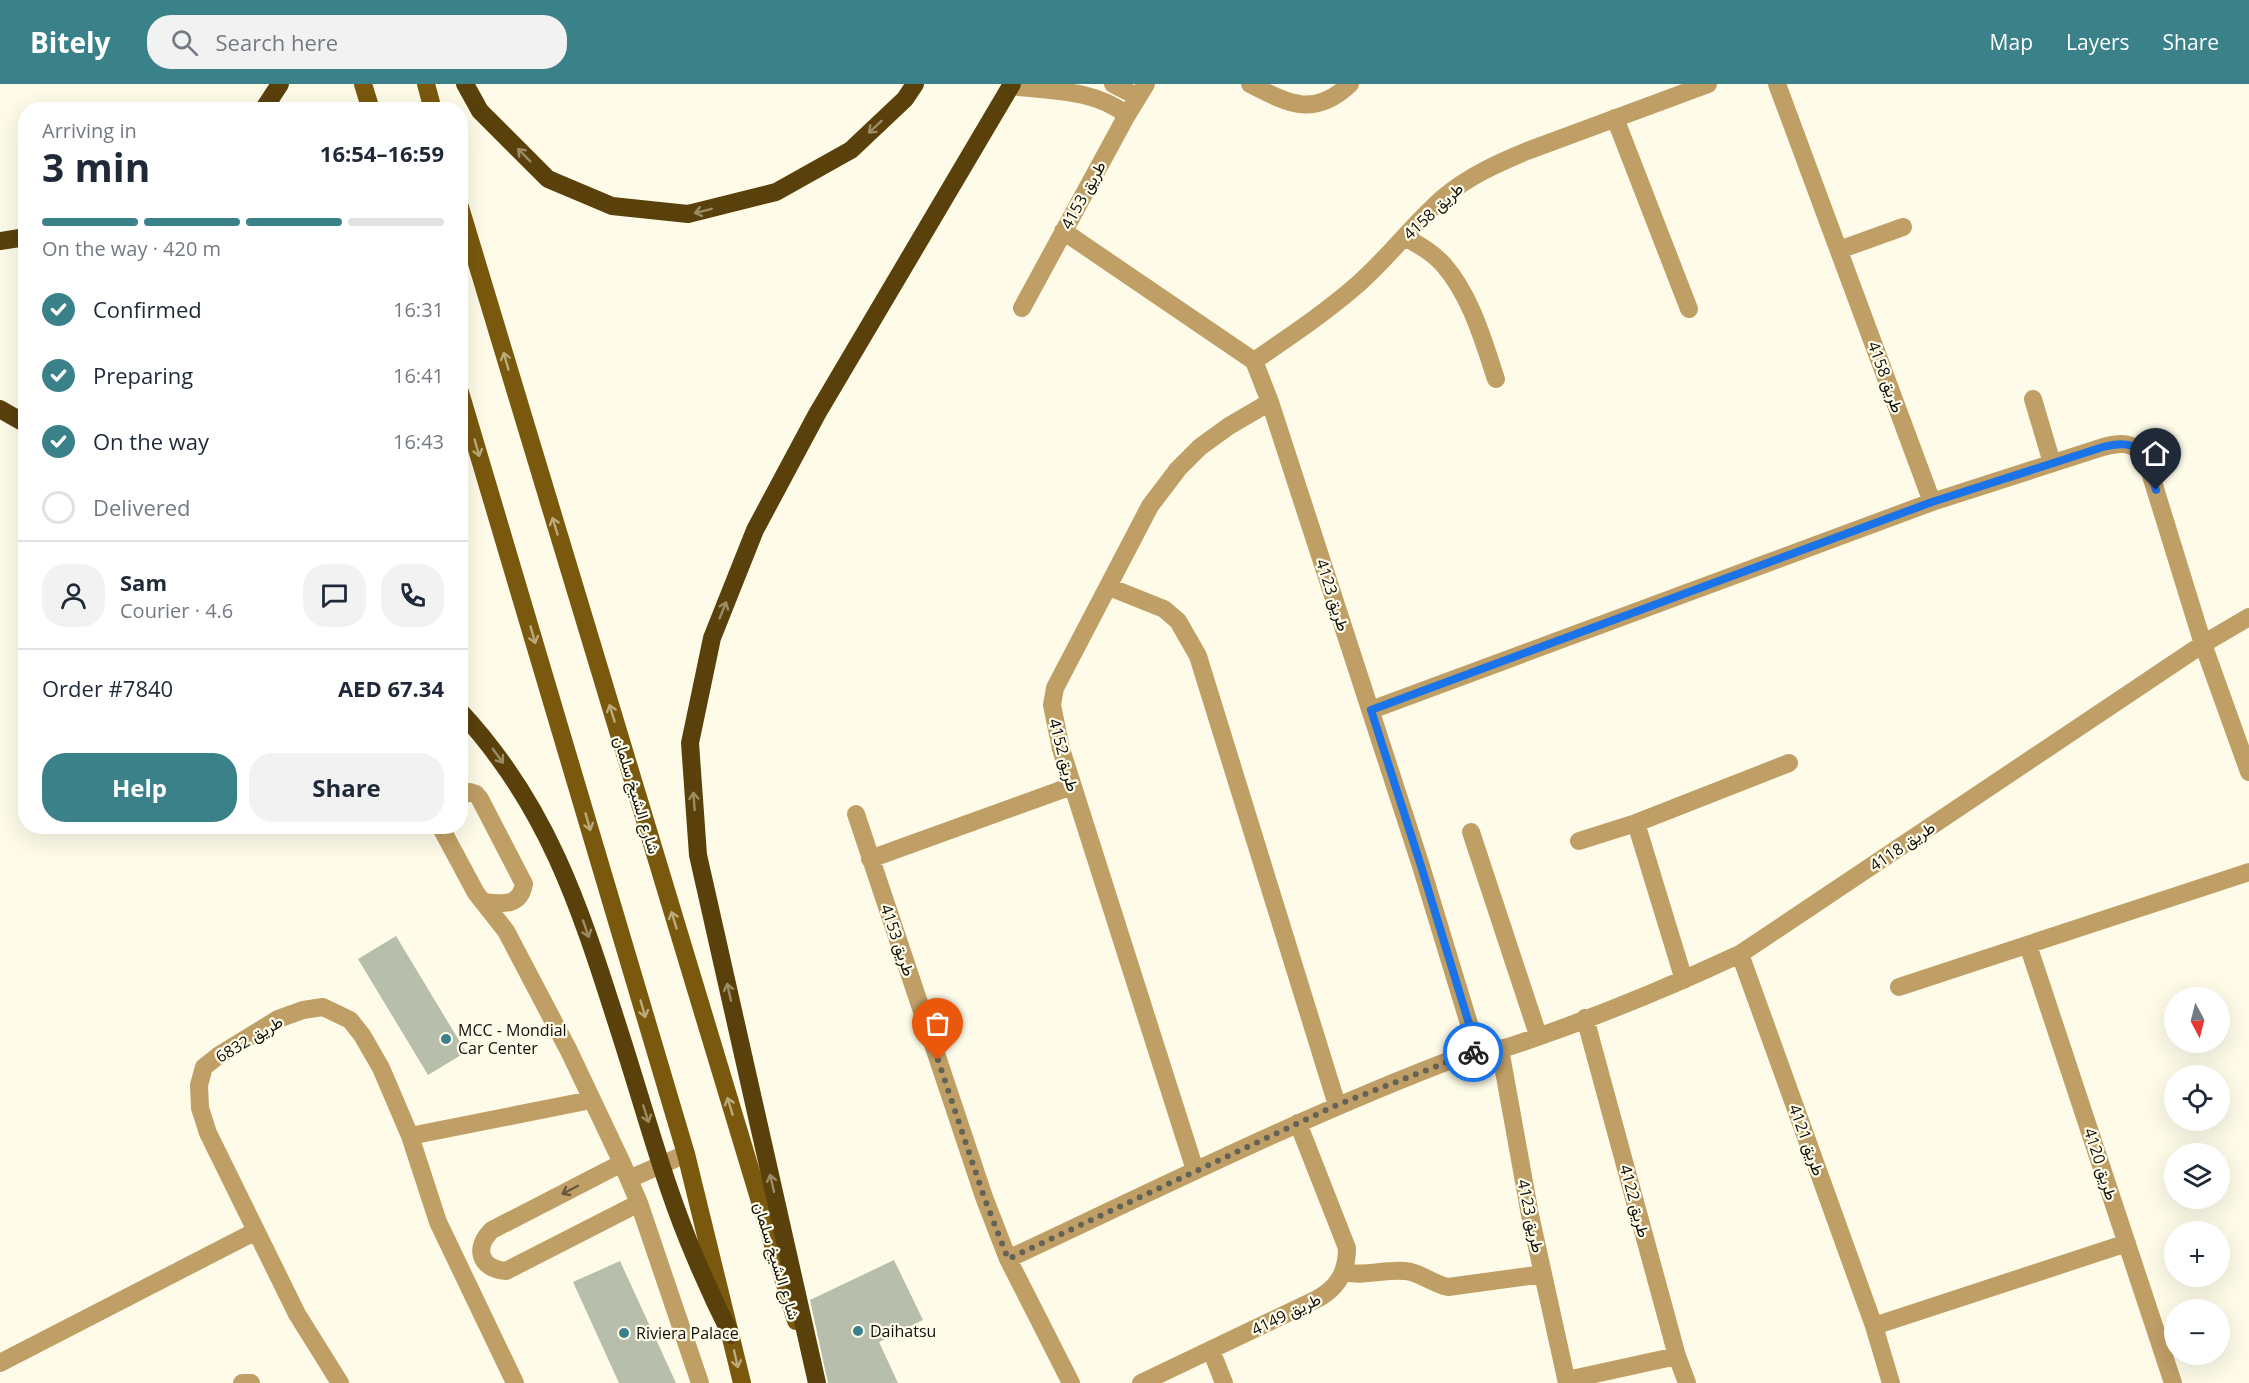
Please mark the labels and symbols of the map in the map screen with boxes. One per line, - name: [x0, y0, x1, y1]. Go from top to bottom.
- one-way arrow: [868, 120, 883, 134]
- one-way arrow: [517, 147, 532, 162]
- street label: طريق 4153: [1055, 157, 1111, 233]
- street label: طريق 4158: [1398, 177, 1468, 245]
- one-way arrow: [694, 205, 713, 217]
- street label: طريق 4158: [1863, 338, 1909, 416]
- one-way arrow: [500, 352, 511, 371]
- pin: [2130, 428, 2181, 490]
- one-way arrow: [472, 438, 484, 457]
- one-way arrow: [549, 517, 560, 536]
- street label: طريق 4123: [1311, 556, 1355, 634]
- one-way arrow: [718, 602, 729, 620]
- one-way arrow: [528, 625, 539, 644]
- one-way arrow: [606, 704, 617, 723]
- street label: طريق 4152: [1044, 716, 1084, 794]
- street label: شارع الشيخ سلمان: [608, 734, 665, 857]
- one-way arrow: [492, 747, 504, 763]
- one-way arrow: [689, 791, 700, 811]
- one-way arrow: [583, 812, 594, 831]
- street label: طريق 4118: [1865, 816, 1939, 876]
- street label: طريق 4153: [875, 901, 921, 979]
- one-way arrow: [668, 910, 679, 929]
- one-way arrow: [582, 919, 593, 938]
- one-way arrow: [723, 983, 734, 1003]
- north arrow: [2164, 987, 2230, 1053]
- pin: [912, 998, 963, 1060]
- one-way arrow: [638, 999, 649, 1018]
- street label: طريق 6832: [211, 1010, 287, 1068]
- place label: MCC - Mondial Car Center: [458, 1019, 567, 1059]
- courier: [1443, 1022, 1503, 1082]
- marker: MCC - Mondial Car Center: [439, 1032, 453, 1046]
- one-way arrow: [724, 1097, 735, 1116]
- street label: طريق 4121: [1784, 1101, 1830, 1179]
- one-way arrow: [642, 1104, 653, 1123]
- street label: طريق 4120: [2079, 1125, 2123, 1203]
- street label: طريق 4122: [1615, 1162, 1655, 1240]
- one-way arrow: [766, 1173, 777, 1193]
- street label: طريق 4123: [1512, 1177, 1550, 1255]
- one-way arrow: [561, 1185, 579, 1196]
- street label: شارع الشيخ سلمان: [748, 1200, 805, 1323]
- street label: طريق 4149: [1248, 1288, 1324, 1340]
- place label: Daihatsu: [870, 1320, 936, 1342]
- place label: Riviera Palace: [636, 1322, 739, 1344]
- marker: Daihatsu: [851, 1324, 865, 1338]
- marker: Riviera Palace: [617, 1326, 631, 1340]
- one-way arrow: [731, 1349, 743, 1368]

